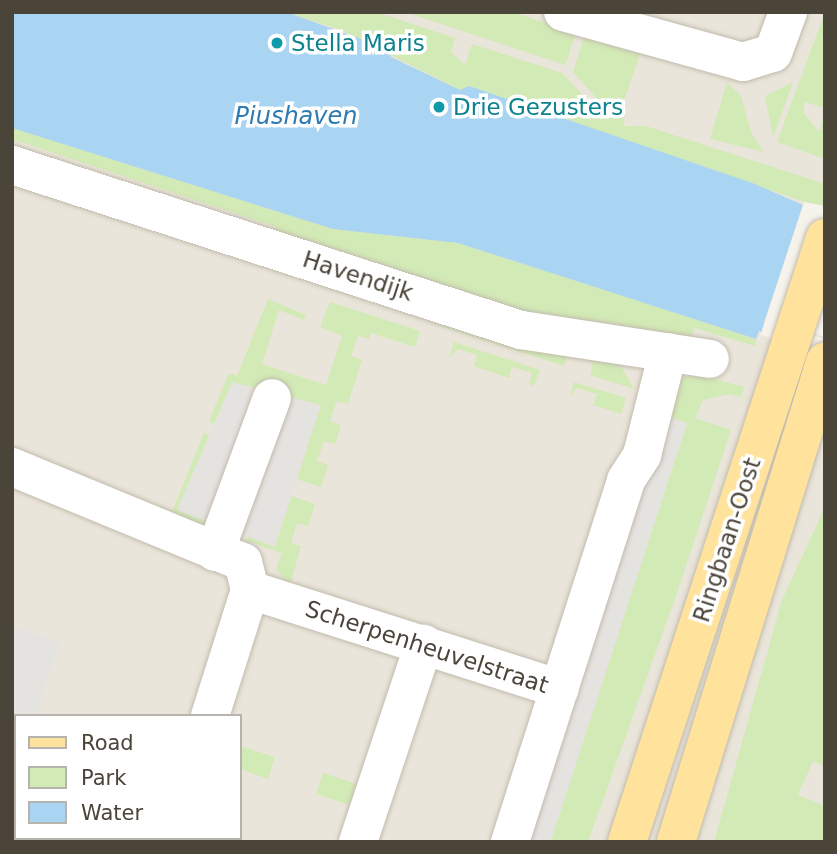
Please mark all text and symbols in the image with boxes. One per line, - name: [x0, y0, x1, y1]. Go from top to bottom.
- place label: Stella Maris: [291, 29, 425, 57]
- marker: Stella Maris: [269, 35, 285, 51]
- place label: Drie Gezusters: [453, 93, 623, 121]
- marker: Drie Gezusters: [431, 99, 447, 115]
- water label: Piushaven: [235, 103, 357, 131]
- street label: Havendijk: [299, 245, 417, 307]
- street label: Ringbaan-Oost: [687, 454, 767, 626]
- street label: Scherpenheuvelstraat: [302, 595, 552, 699]
- legend: [14, 714, 242, 840]
- text: Road: [81, 731, 134, 755]
- text: Park: [81, 766, 126, 790]
- text: Water: [81, 801, 143, 825]

